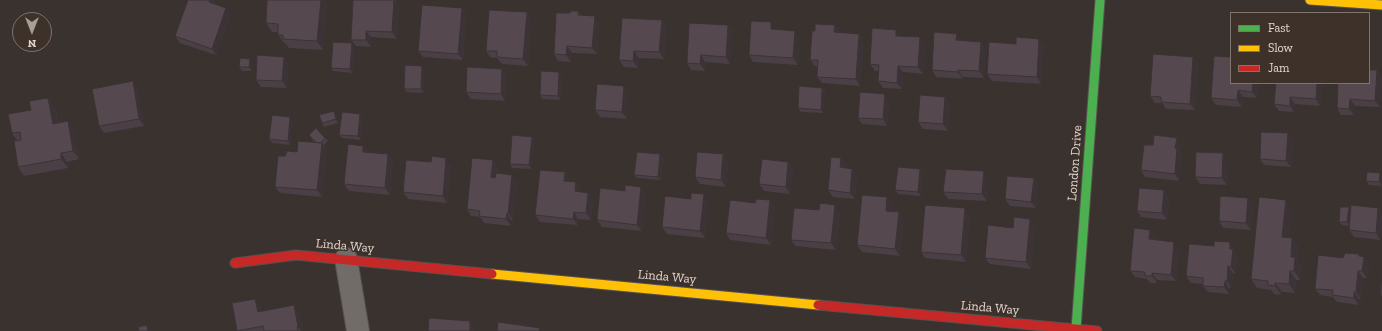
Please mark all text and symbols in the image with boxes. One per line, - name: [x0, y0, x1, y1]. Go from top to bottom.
- north arrow: [12, 12, 52, 52]
- legend: [1230, 12, 1370, 84]
- text: Fast: [1268, 21, 1290, 35]
- text: N: [28, 37, 36, 50]
- text: Slow: [1268, 41, 1293, 55]
- text: Jam: [1268, 61, 1289, 75]
- street label: London Drive: [1065, 125, 1085, 201]
- street label: Linda Way: [315, 236, 375, 256]
- street label: Linda Way: [637, 267, 697, 287]
- street label: Linda Way: [960, 298, 1020, 318]

